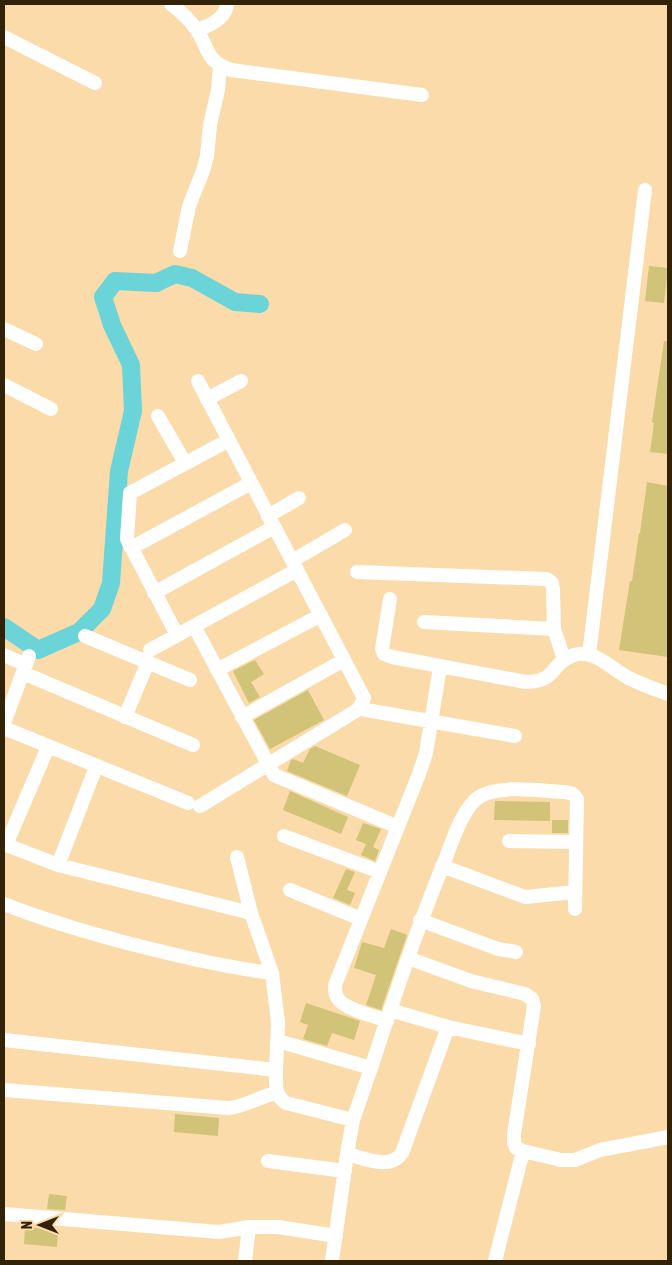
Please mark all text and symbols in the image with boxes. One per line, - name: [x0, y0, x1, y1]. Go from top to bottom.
- north arrow: [15, 1200, 65, 1250]
- text: N: [19, 1221, 35, 1229]

